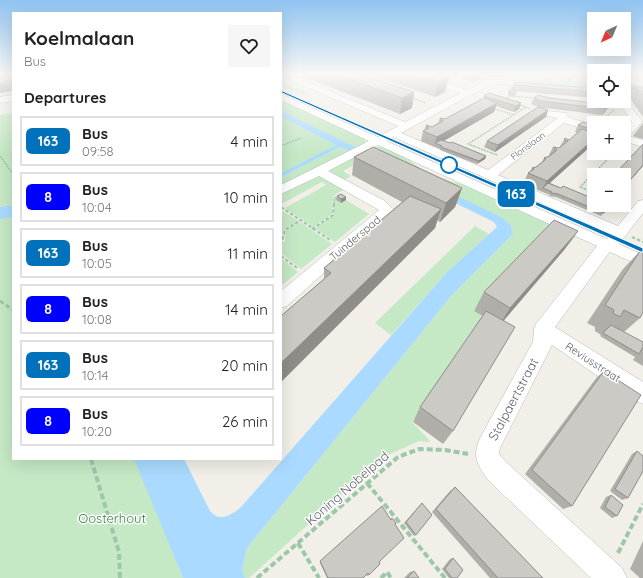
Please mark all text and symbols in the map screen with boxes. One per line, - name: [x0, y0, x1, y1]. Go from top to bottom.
- north arrow: [587, 12, 631, 56]
- map controls: [587, 12, 631, 212]
- button: heart: [228, 25, 270, 67]
- text: Koelmalaan: [24, 26, 134, 50]
- text: Bus: [24, 53, 46, 69]
- button: locate: [587, 64, 631, 108]
- text: Departures: [24, 88, 106, 107]
- button: +: [587, 116, 631, 160]
- text: Bus: [82, 124, 108, 143]
- street label: Florislaan: [508, 129, 547, 162]
- text: 163: [38, 132, 58, 150]
- text: 4 min: [230, 132, 268, 151]
- text: 09:58: [82, 143, 114, 159]
- unlabelled marker: [440, 156, 458, 174]
- button: −: [587, 168, 631, 212]
- text: Bus: [82, 180, 108, 199]
- line badge: 163: [493, 181, 539, 207]
- text: 163: [506, 185, 526, 203]
- text: 8: [44, 188, 52, 206]
- text: 10 min: [224, 188, 268, 207]
- text: 10:04: [82, 199, 112, 215]
- street label: Tuinderspad: [327, 213, 383, 263]
- text: Bus: [82, 236, 108, 255]
- text: 163: [38, 244, 58, 262]
- text: 11 min: [227, 244, 268, 263]
- text: 10:05: [82, 255, 112, 271]
- text: Bus: [82, 292, 108, 311]
- text: 8: [44, 300, 52, 318]
- text: 14 min: [225, 300, 268, 319]
- text: 10:08: [82, 311, 112, 327]
- street label: Reviusstraat: [563, 339, 624, 385]
- text: Bus: [82, 348, 108, 367]
- street label: Stalpaertstraat: [485, 355, 541, 443]
- text: 163: [38, 356, 58, 374]
- text: 20 min: [221, 356, 268, 375]
- text: 10:14: [82, 367, 108, 383]
- text: Bus: [82, 404, 108, 423]
- text: 8: [44, 412, 52, 430]
- text: 26 min: [222, 412, 268, 431]
- text: 10:20: [82, 423, 112, 439]
- street label: Koning Nobelpad: [302, 448, 392, 528]
- park label: Oosterhout: [78, 510, 146, 526]

